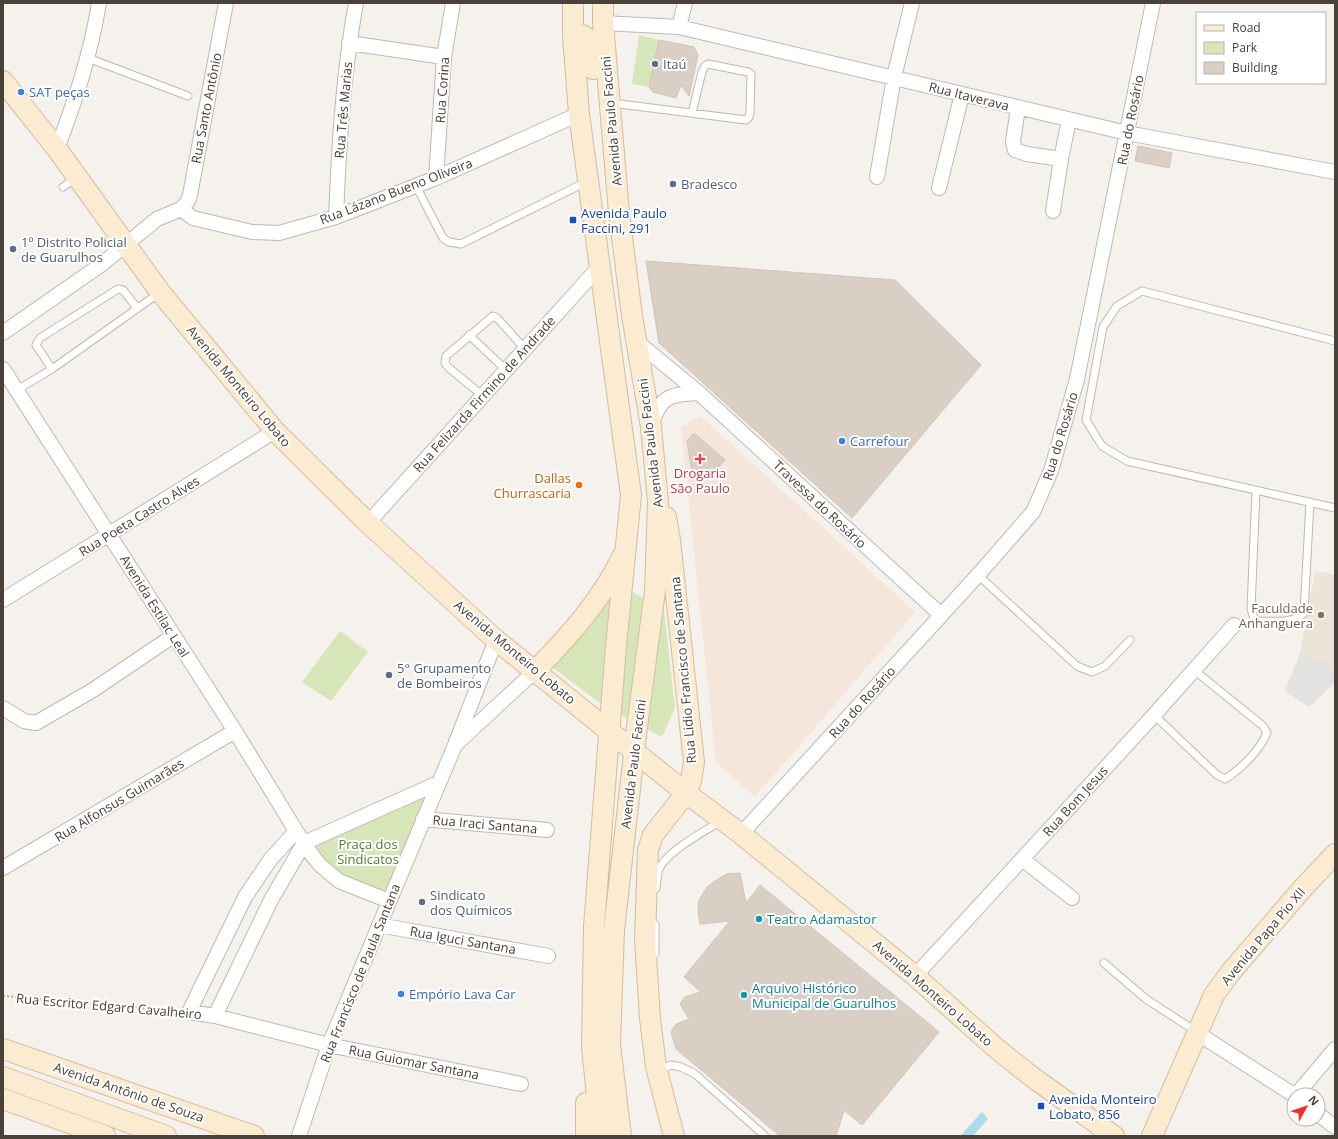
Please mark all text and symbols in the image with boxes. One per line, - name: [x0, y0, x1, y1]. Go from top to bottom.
- legend: [1196, 12, 1326, 84]
- text: Road: [1232, 19, 1261, 36]
- text: Park: [1232, 39, 1258, 56]
- street label: Rua Santo Antônio: [186, 51, 226, 165]
- street label: Avenida Paulo Faccini: [596, 55, 626, 187]
- place label: Itaú: [663, 55, 686, 73]
- street label: Rua Corina: [431, 56, 453, 124]
- marker: Itaú: [650, 59, 660, 69]
- text: Building: [1232, 59, 1278, 76]
- street label: Rua Três Marias: [330, 61, 356, 159]
- street label: Rua do Rosário: [1112, 73, 1148, 167]
- street label: Rua Itaverava: [927, 77, 1011, 115]
- place label: SAT peças: [29, 83, 90, 101]
- marker: SAT peças: [16, 87, 26, 97]
- street label: Rua Lázano Bueno Oliveira: [317, 154, 475, 228]
- place label: Bradesco: [681, 175, 738, 193]
- marker: Bradesco: [668, 179, 678, 189]
- place label: Avenida Paulo Faccini, 291: [581, 204, 667, 237]
- marker: Avenida Paulo Faccini, 291: [568, 215, 578, 225]
- place label: 1º Distrito Policial de Guarulhos: [21, 233, 127, 266]
- marker: 1º Distrito Policial de Guarulhos: [8, 244, 18, 254]
- street label: Rua Felizarda Firmino de Andrade: [409, 312, 559, 476]
- street label: Avenida Monteiro Lobato: [183, 322, 295, 451]
- street label: Avenida Paulo Faccini: [633, 377, 667, 509]
- street label: Rua do Rosário: [1038, 389, 1082, 482]
- place label: Carrefour: [850, 432, 910, 450]
- marker: Carrefour: [837, 436, 847, 446]
- marker: Drogaria São Paulo: [695, 454, 705, 464]
- street label: Travessa do Rosário: [770, 456, 871, 552]
- place label: Drogaria São Paulo: [670, 464, 730, 497]
- place label: Dallas Churrascaria: [494, 469, 571, 502]
- street label: Rua Poeta Castro Alves: [75, 472, 203, 560]
- marker: Dallas Churrascaria: [574, 480, 584, 490]
- street label: Avenida Estilac Leal: [116, 551, 194, 661]
- street label: Rua Lidio Francisco de Santana: [666, 576, 700, 764]
- street label: Avenida Monteiro Lobato: [451, 596, 580, 708]
- place label: Faculdade Anhanguera: [1239, 599, 1313, 632]
- marker: Faculdade Anhanguera: [1316, 610, 1326, 620]
- place label: 5° Grupamento de Bombeiros: [397, 659, 491, 692]
- street label: Rua do Rosário: [825, 662, 899, 742]
- marker: 5° Grupamento de Bombeiros: [384, 670, 394, 680]
- street label: Avenida Paulo Faccini: [616, 698, 650, 830]
- street label: Rua Alfonsus Guimarães: [51, 754, 187, 846]
- street label: Rua Bom Jesus: [1038, 762, 1112, 840]
- street label: Rua Iraci Santana: [432, 810, 538, 838]
- park label: Praça dos Sindicatos: [337, 835, 399, 868]
- street label: Rua Francisco de Paula Santana: [316, 881, 404, 1065]
- street label: Avenida Papa Pio XII: [1217, 883, 1309, 989]
- place label: Sindicato dos Químicos: [430, 886, 512, 919]
- marker: Sindicato dos Químicos: [417, 897, 427, 907]
- place label: Teatro Adamastor: [767, 910, 877, 928]
- marker: Teatro Adamastor: [754, 914, 764, 924]
- street label: Rua Iguci Santana: [408, 922, 518, 958]
- street label: Avenida Monteiro Lobato: [869, 936, 997, 1050]
- place label: Arquivo Histórico Municipal de Guarulhos: [752, 979, 896, 1012]
- place label: Empório Lava Car: [409, 985, 516, 1003]
- street label: Rua Escritor Edgard Cavalheiro: [15, 989, 203, 1023]
- marker: Empório Lava Car: [396, 989, 406, 999]
- marker: Arquivo Histórico Municipal de Guarulhos: [739, 990, 749, 1000]
- street label: Rua Guiomar Santana: [347, 1041, 481, 1083]
- street label: Avenida Antônio de Souza: [51, 1058, 207, 1126]
- north arrow: [1286, 1087, 1326, 1127]
- place label: Avenida Monteiro Lobato, 856: [1049, 1090, 1157, 1123]
- text: N: [1305, 1092, 1323, 1109]
- marker: Avenida Monteiro Lobato, 856: [1036, 1101, 1046, 1111]

